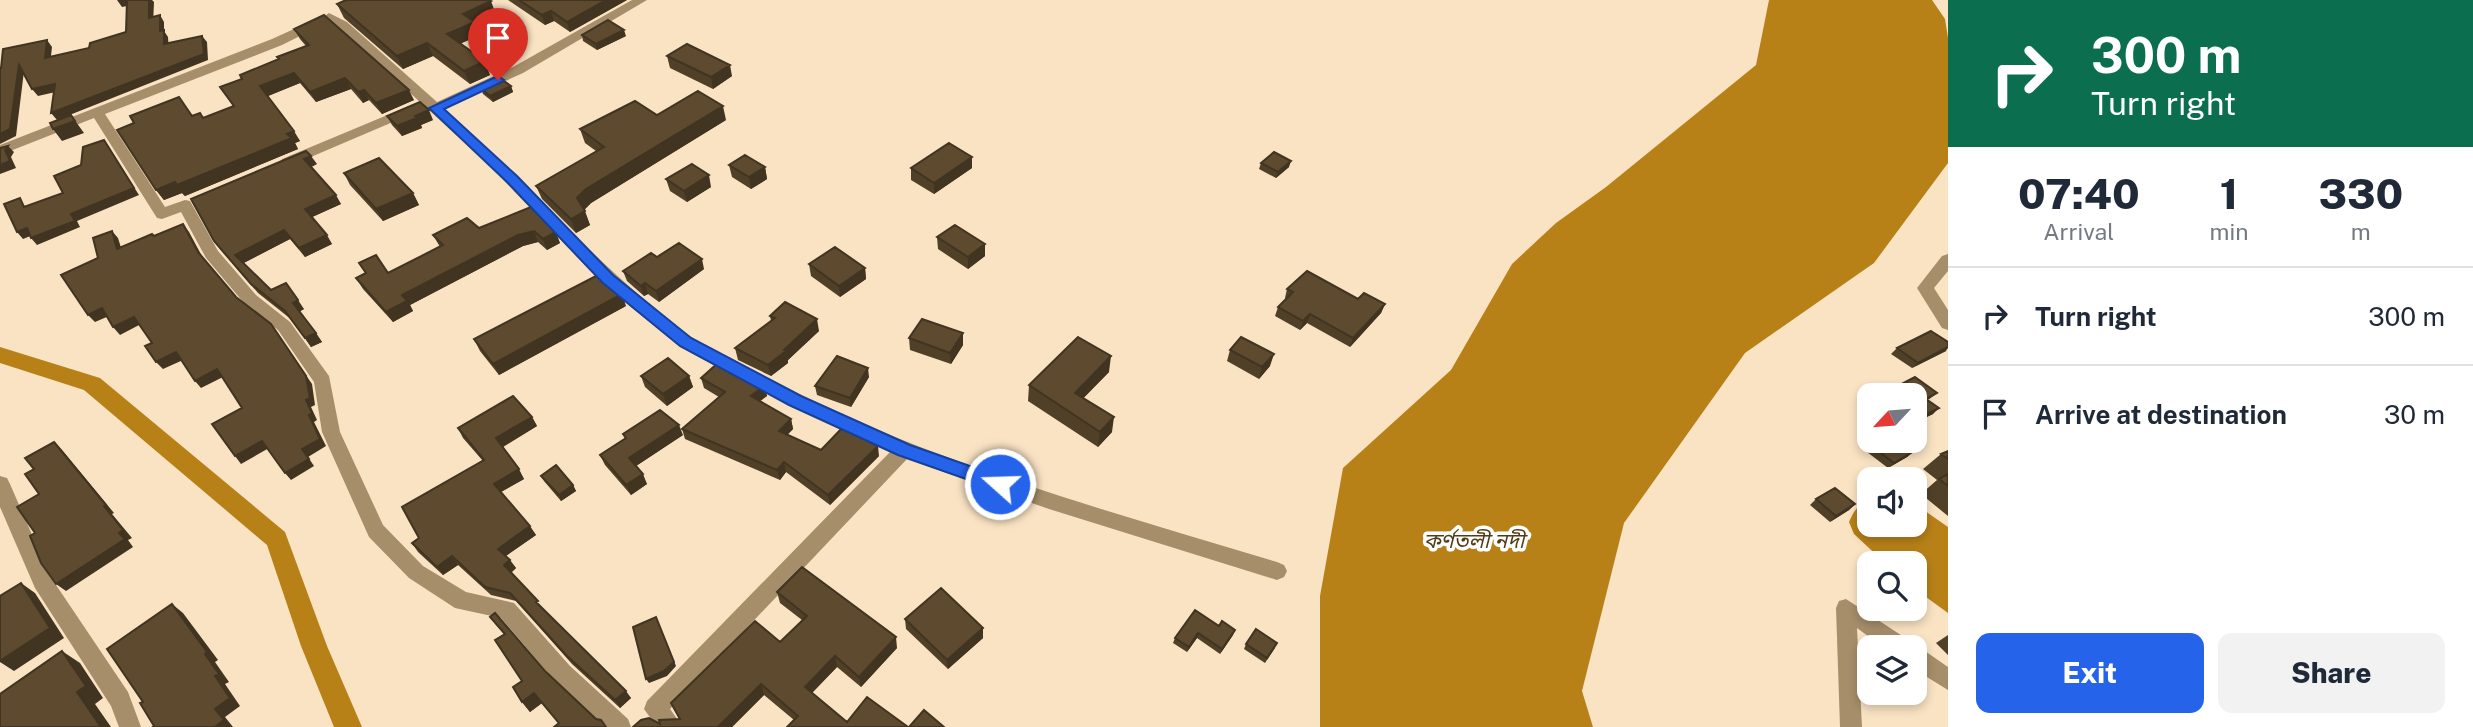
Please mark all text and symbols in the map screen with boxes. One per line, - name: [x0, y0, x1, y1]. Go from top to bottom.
- pin: [468, 8, 528, 80]
- icon: arrive: [479, 19, 517, 57]
- text: 300 m: [2091, 26, 2241, 84]
- icon: right: [1976, 28, 2067, 119]
- text: Turn right: [2091, 85, 2236, 122]
- text: 07:40: [2018, 169, 2140, 218]
- text: 1: [2220, 169, 2238, 218]
- text: 330: [2318, 169, 2403, 218]
- text: Arrival: [2043, 218, 2114, 245]
- text: min: [2210, 218, 2249, 245]
- text: m: [2351, 218, 2371, 245]
- icon: right: [1976, 297, 2014, 335]
- text: Turn right: [2035, 301, 2157, 332]
- text: 300 m: [2368, 301, 2445, 332]
- north arrow: [1857, 383, 1927, 453]
- map controls: [1857, 383, 1927, 705]
- icon: arrive: [1976, 395, 2014, 433]
- text: Arrive at destination: [2035, 399, 2287, 430]
- text: 30 m: [2384, 399, 2445, 430]
- position arrow: [963, 447, 1037, 521]
- button: sound: [1857, 467, 1927, 537]
- water label: কর্ণতলী নদী: [1424, 528, 1529, 553]
- button: search: [1857, 551, 1927, 621]
- button: Exit: [1976, 633, 2204, 713]
- button: Share: [2218, 633, 2445, 713]
- button: layers: [1857, 635, 1927, 705]

